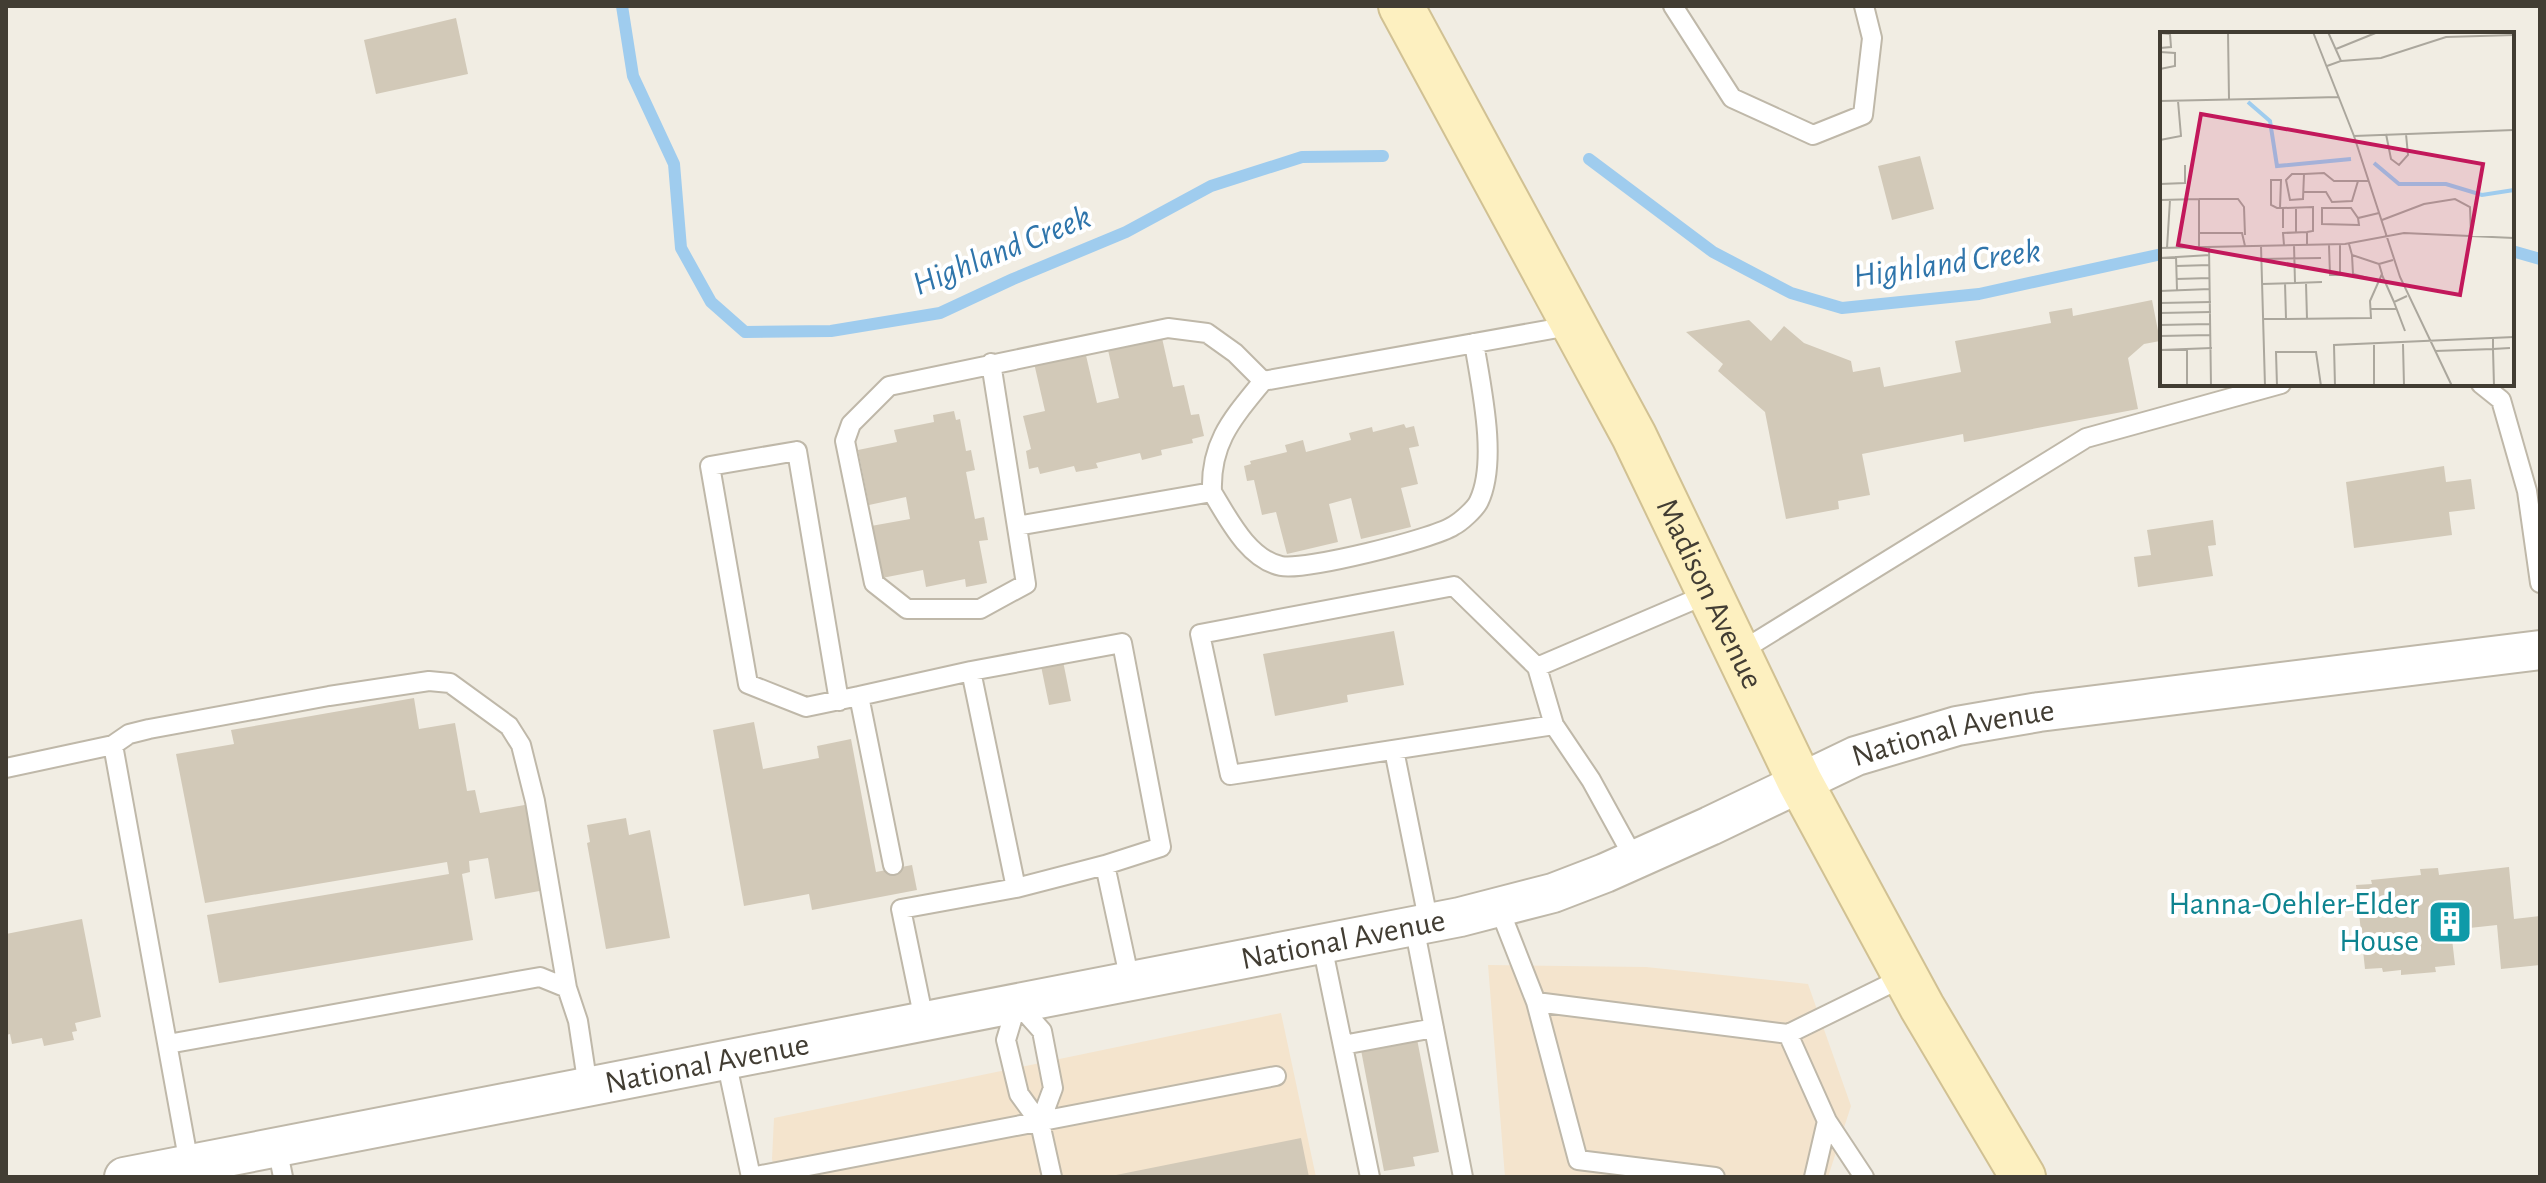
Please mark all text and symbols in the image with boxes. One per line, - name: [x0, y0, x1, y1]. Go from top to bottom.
- inset map: [2160, 32, 2514, 386]
- water label: Highland Creek: [908, 200, 1096, 302]
- water label: Highland Creek: [1851, 234, 2043, 294]
- street label: Madison Avenue: [1651, 494, 1769, 694]
- street label: National Avenue: [1848, 694, 2056, 772]
- place label: Hanna-Oehler-Elder House: [2169, 888, 2420, 957]
- building icon: Hanna-Oehler-Elder House: [2426, 898, 2474, 946]
- street label: National Avenue: [1238, 904, 1448, 975]
- street label: National Avenue: [602, 1028, 812, 1099]

